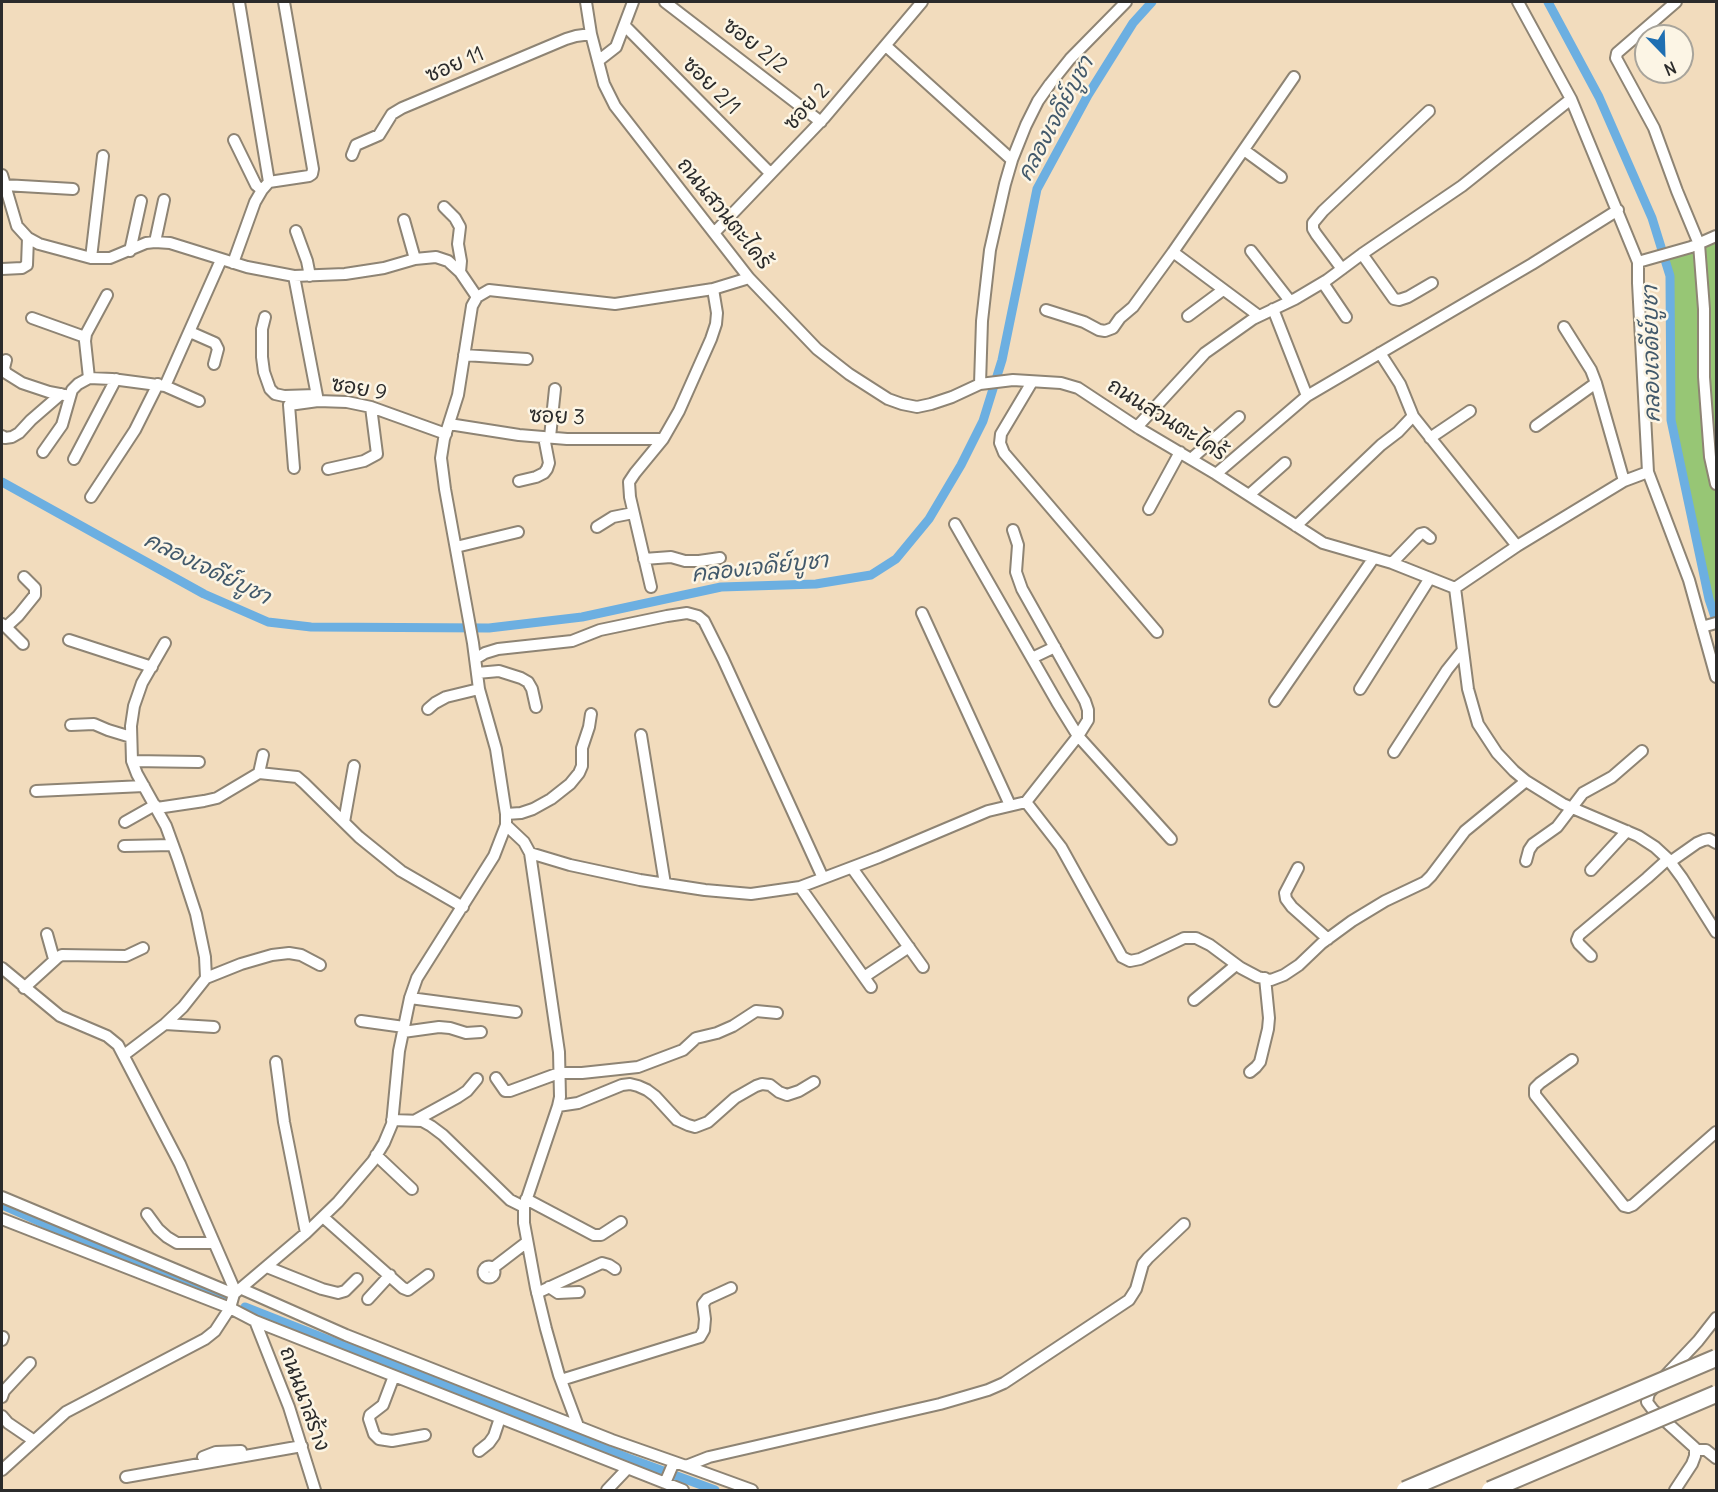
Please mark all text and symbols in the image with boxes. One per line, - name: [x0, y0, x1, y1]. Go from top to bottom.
- street label: ซอย 2/2: [718, 13, 792, 79]
- north arrow: [1634, 24, 1694, 84]
- street label: ซอย 11: [422, 42, 488, 88]
- street label: ซอย 2/1: [677, 52, 745, 120]
- water label: คลองเจดีย์บูชา: [1012, 52, 1100, 186]
- text: N: [1661, 57, 1679, 80]
- street label: ซอย 2: [779, 78, 835, 136]
- street label: ถนนสวนตะไคร้: [671, 153, 777, 275]
- water label: คลองเจดีย์บูชา: [1638, 285, 1666, 423]
- street label: ซอย 9: [329, 372, 389, 406]
- street label: ถนนสวนตะไคร้: [1102, 373, 1232, 467]
- street label: ซอย 3: [528, 403, 586, 431]
- water label: คลองเจดีย์บูชา: [140, 527, 274, 611]
- water label: คลองเจดีย์บูชา: [691, 548, 829, 588]
- street label: ถนนนาสร้าง: [274, 1344, 334, 1454]

